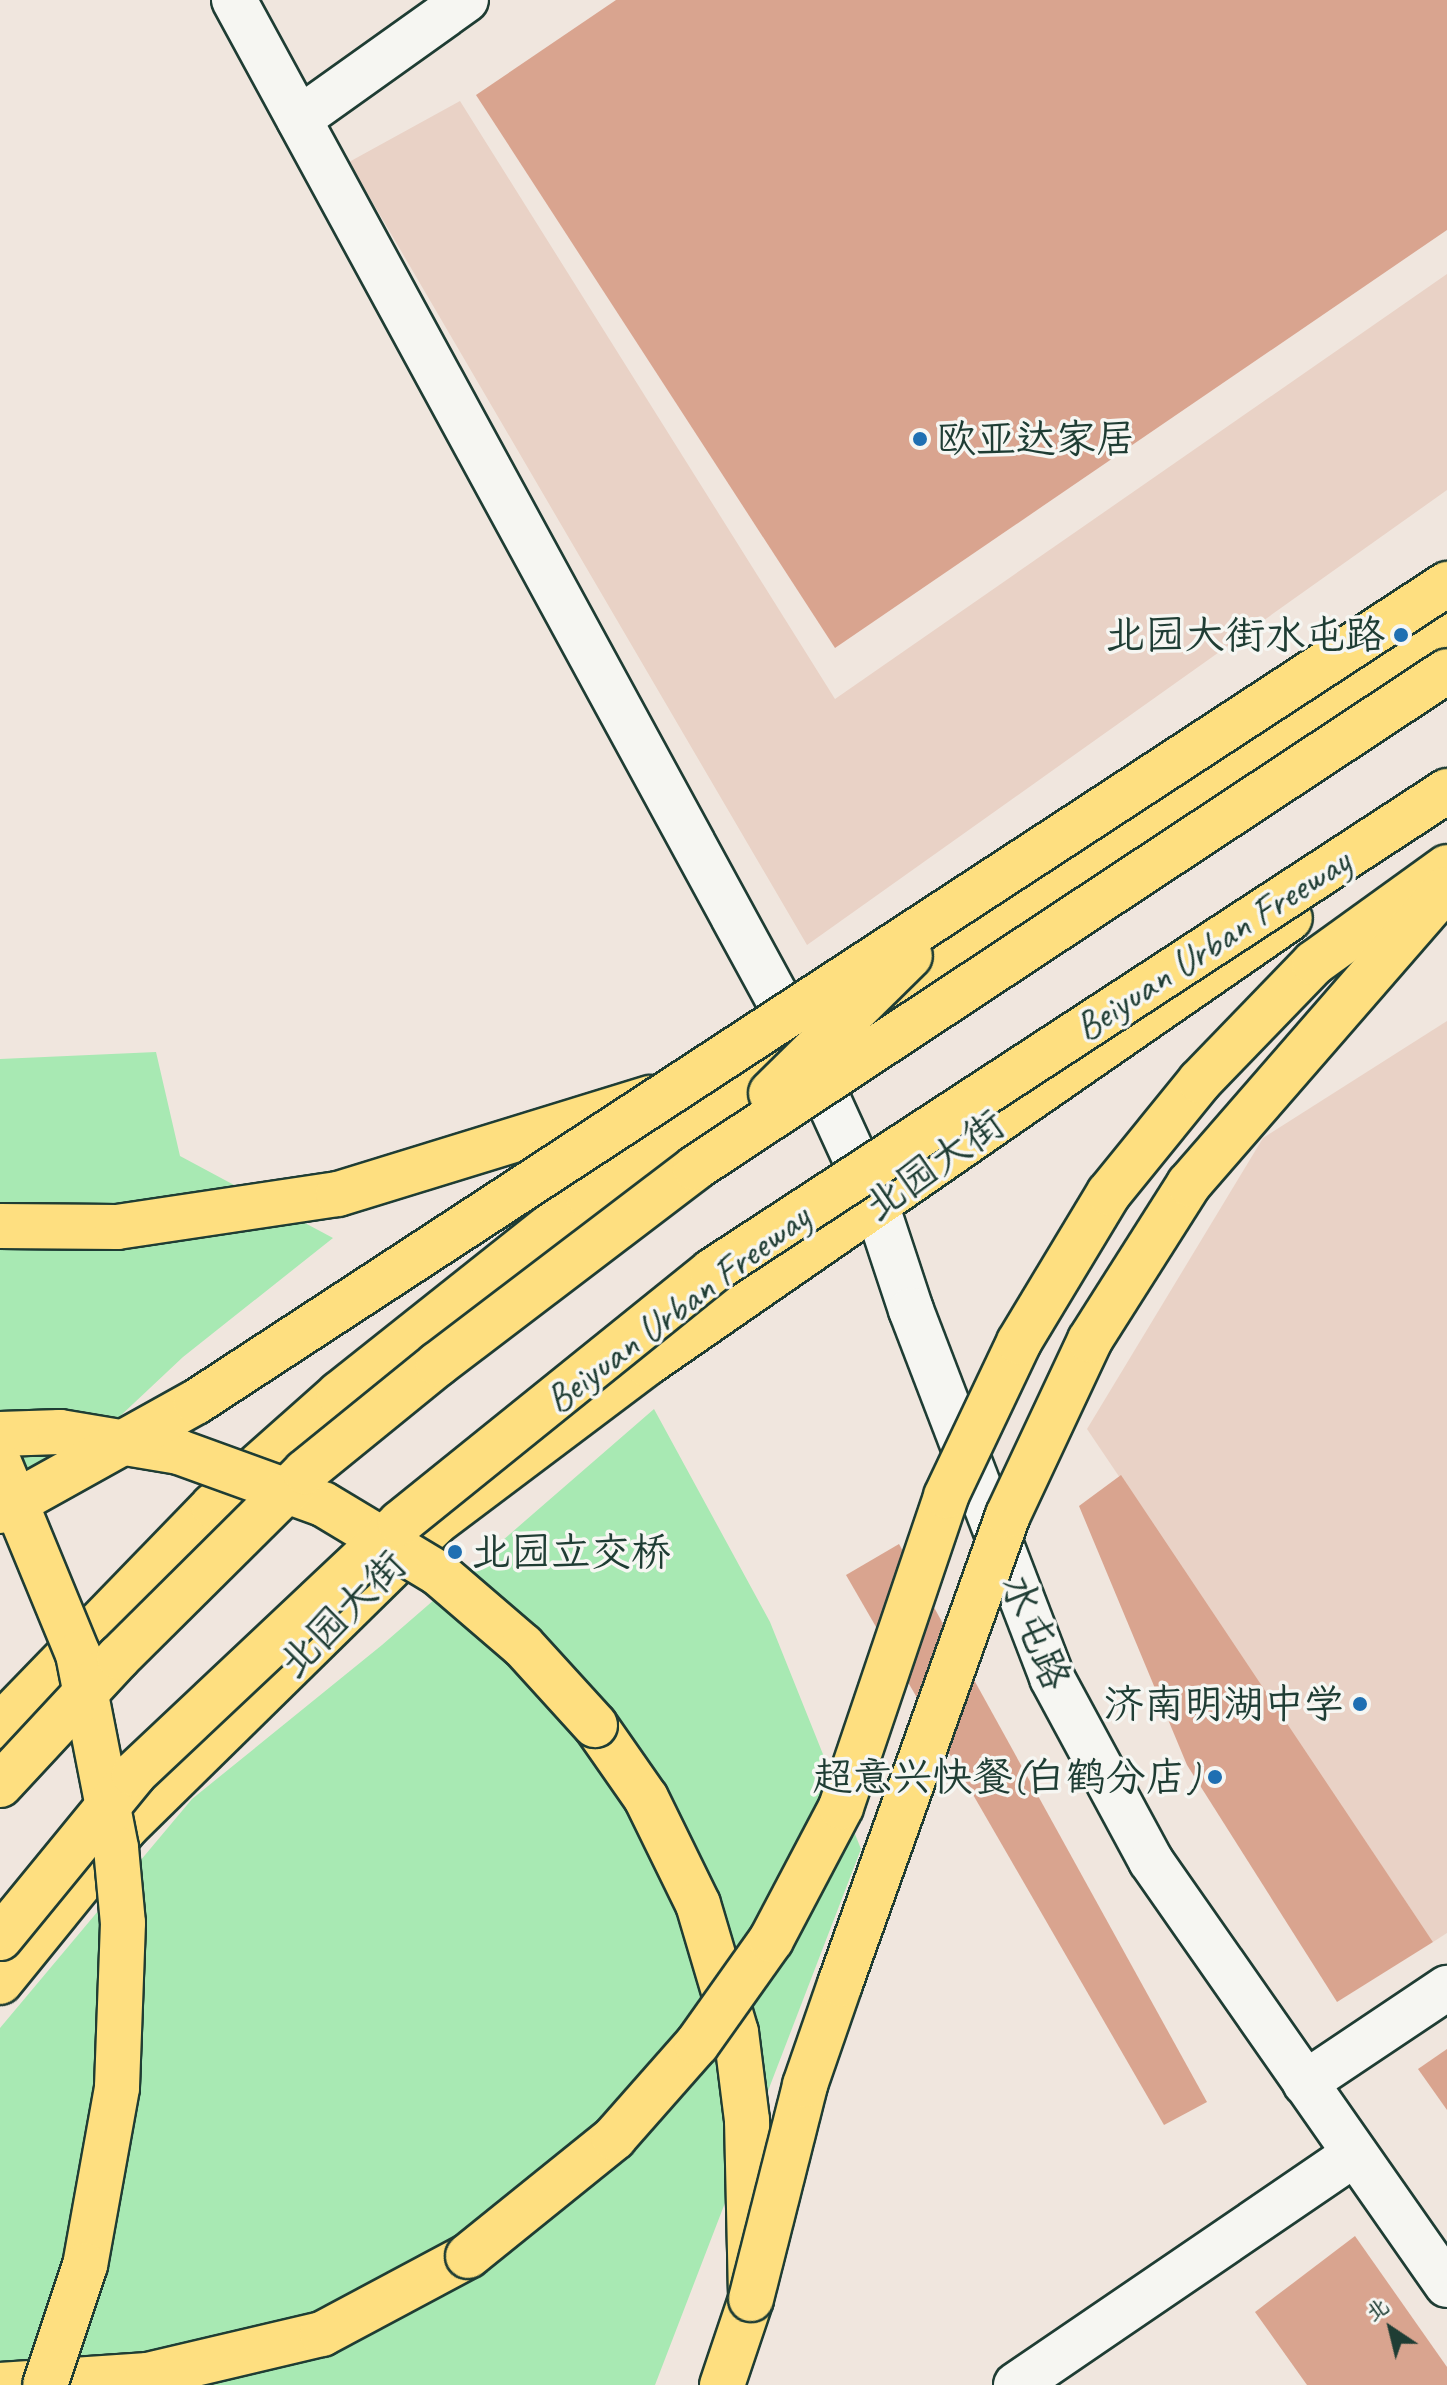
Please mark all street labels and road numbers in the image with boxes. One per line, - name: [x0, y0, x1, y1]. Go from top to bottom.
- street label: Beiyuan Urban Freeway: [1065, 837, 1359, 1051]
- street label: 北园大街: [855, 1099, 1013, 1231]
- street label: Beiyuan Urban Freeway: [535, 1192, 819, 1424]
- street label: 北园大街: [268, 1540, 416, 1688]
- street label: 水屯路: [991, 1567, 1081, 1697]

